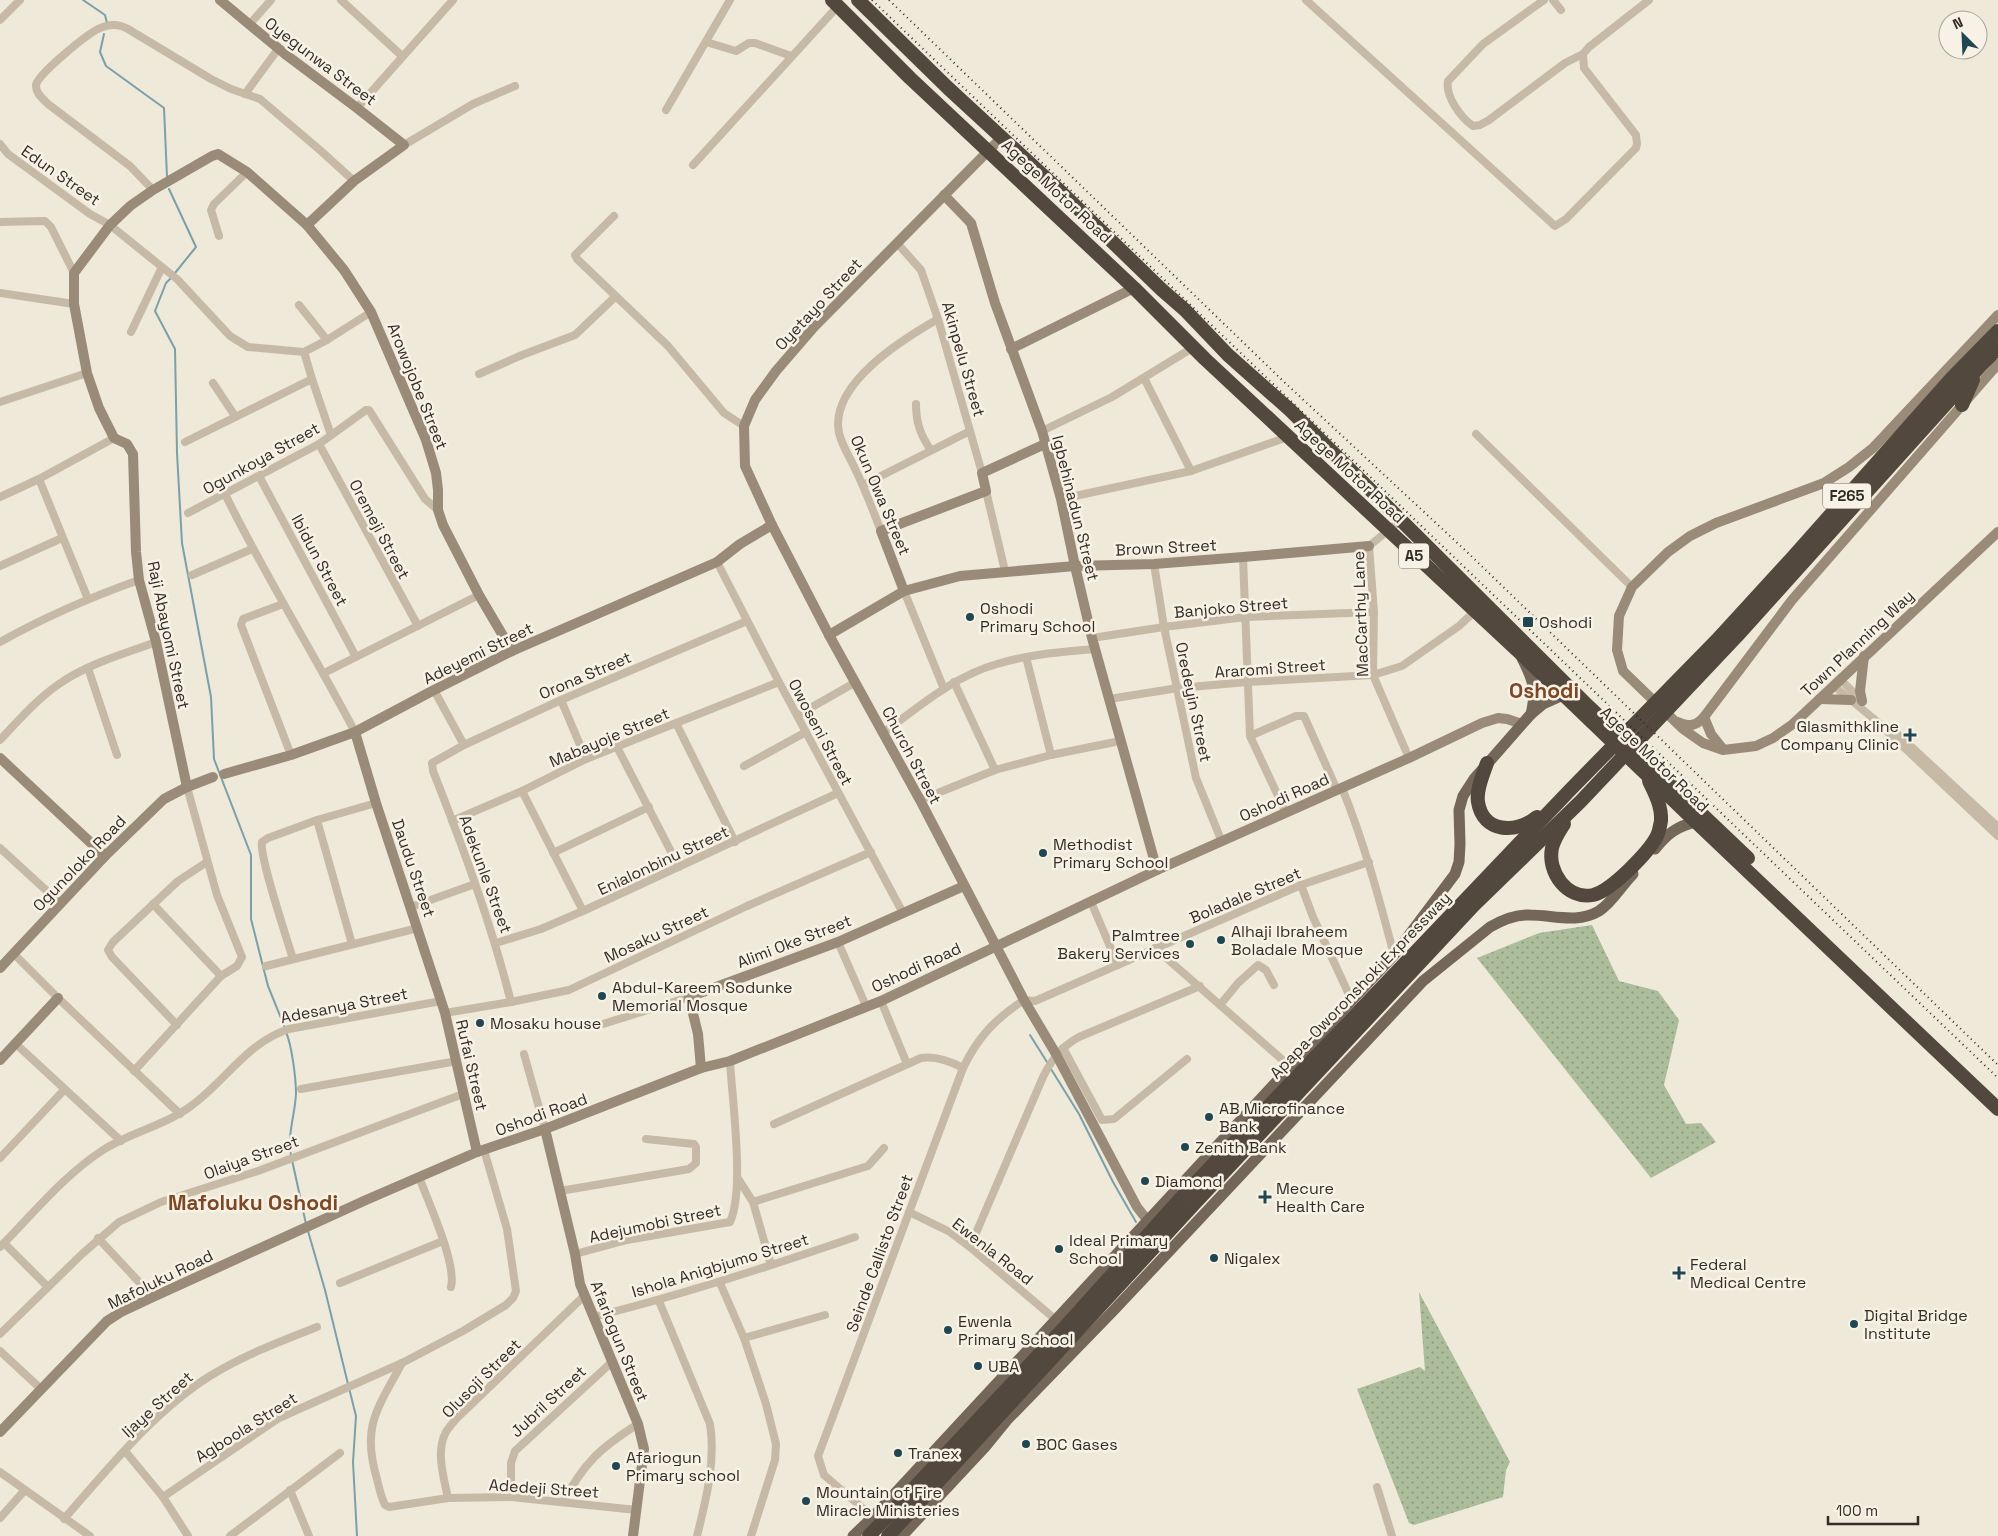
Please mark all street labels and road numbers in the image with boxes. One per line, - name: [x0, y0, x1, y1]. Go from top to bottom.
- street label: Oyegunwa Street: [261, 12, 381, 110]
- street label: Agege Motor Road: [997, 135, 1116, 248]
- street label: Edun Street: [17, 140, 104, 210]
- street label: Oyetayo Street: [770, 254, 867, 355]
- street label: Akinpelu Street: [937, 299, 990, 419]
- street label: Arowojobe Street: [383, 320, 453, 453]
- street label: Agege Motor Road: [1290, 415, 1409, 528]
- street label: Ogunkoya Street: [199, 418, 323, 499]
- street label: Okun Owa Street: [846, 432, 915, 558]
- street label: Igbehinadun Street: [1047, 433, 1104, 583]
- street label: Oremeji Street: [344, 476, 415, 583]
- road number: F265: [1823, 484, 1871, 508]
- street label: Ibidun Street: [287, 511, 353, 610]
- street label: Brown Street: [1115, 534, 1217, 561]
- road number: A5: [1399, 544, 1429, 568]
- street label: MacCarthy Lane: [1348, 551, 1373, 677]
- street label: Raji Abayomi Street: [143, 559, 194, 711]
- street label: Town Planning Way: [1796, 585, 1918, 701]
- street label: Banjoko Street: [1173, 592, 1289, 623]
- street label: Adeyemi Street: [420, 618, 537, 689]
- street label: Oredeyin Street: [1171, 640, 1216, 764]
- street label: Orona Street: [536, 647, 635, 704]
- street label: Araromi Street: [1214, 654, 1326, 683]
- street label: Owoseni Street: [784, 675, 858, 789]
- street label: Agege Motor Road: [1596, 702, 1714, 817]
- street label: Mabayoje Street: [546, 703, 672, 772]
- street label: Church Street: [877, 703, 946, 808]
- street label: Oshodi Road: [1236, 768, 1333, 827]
- street label: Ogunoloko Road: [28, 811, 131, 916]
- street label: Adekunle Street: [454, 812, 517, 936]
- street label: Daudu Street: [387, 816, 440, 920]
- street label: Enialonbinu Street: [594, 821, 732, 900]
- street label: Boladale Street: [1186, 862, 1304, 928]
- street label: Apapa-Oworonshoki Expressway: [1265, 887, 1455, 1083]
- street label: Mosaku Street: [601, 901, 712, 968]
- street label: Alimi Oke Street: [734, 910, 854, 973]
- street label: Oshodi Road: [868, 938, 964, 997]
- street label: Adesanya Street: [279, 983, 409, 1028]
- street label: Rufai Street: [451, 1017, 492, 1113]
- street label: Oshodi Road: [492, 1088, 590, 1141]
- street label: Olaiya Street: [201, 1131, 302, 1184]
- street label: Seinde Callisto Street: [841, 1171, 918, 1335]
- street label: Adejumobi Street: [587, 1199, 723, 1248]
- street label: Ewenla Road: [948, 1213, 1038, 1290]
- street label: Ishola Anigbjumo Street: [629, 1229, 811, 1302]
- street label: Mafoluku Road: [104, 1245, 216, 1314]
- street label: Afariogun Street: [586, 1278, 653, 1405]
- street label: Olusoji Street: [437, 1334, 525, 1422]
- street label: Jubril Street: [506, 1361, 591, 1442]
- street label: Ijaye Street: [117, 1367, 197, 1442]
- street label: Agboola Street: [191, 1388, 301, 1467]
- street label: Adedeji Street: [488, 1474, 600, 1503]

